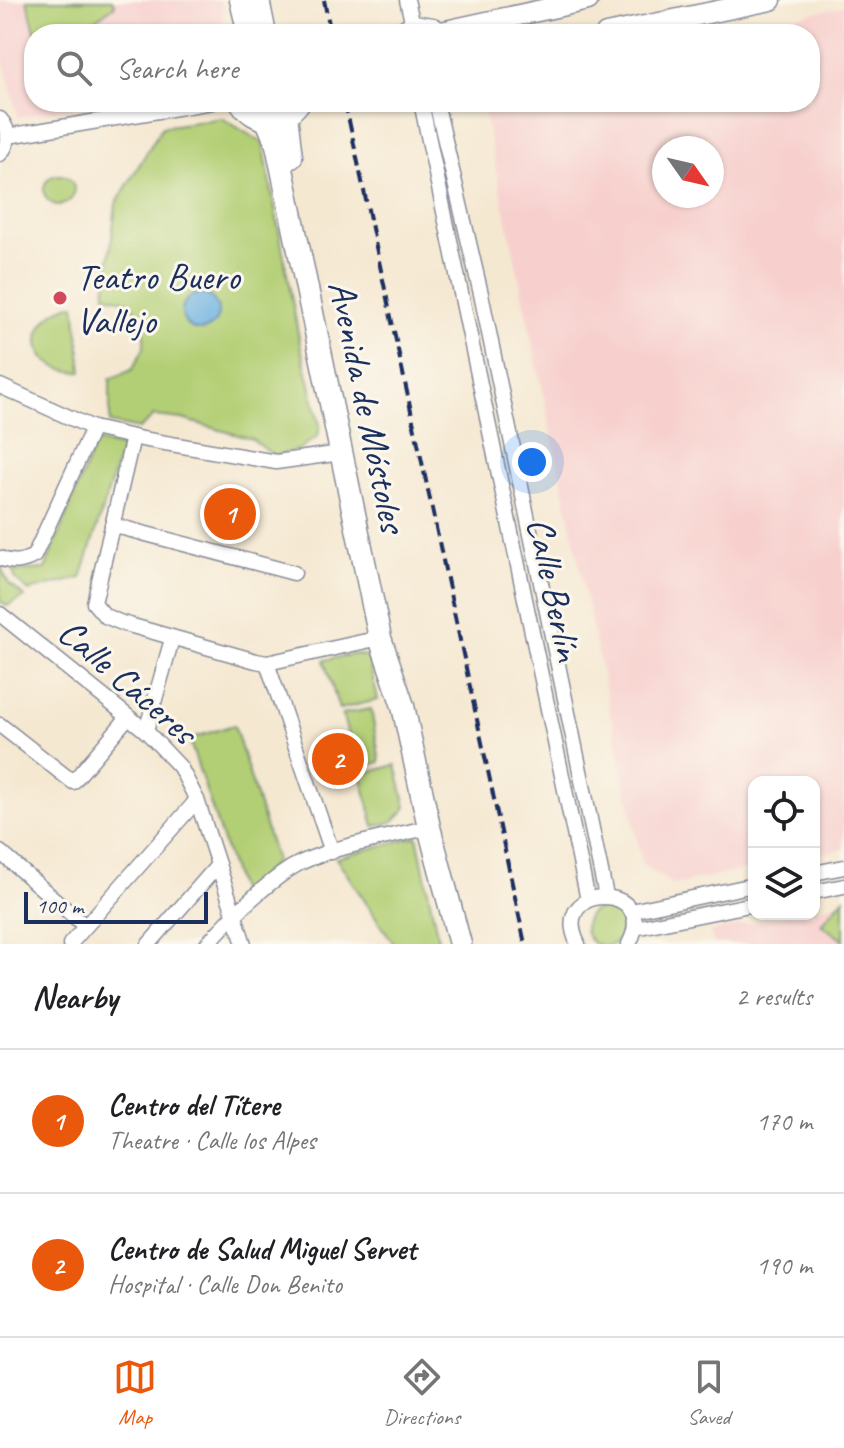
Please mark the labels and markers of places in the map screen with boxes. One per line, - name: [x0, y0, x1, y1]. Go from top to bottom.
- place label: Teatro Buero Vallejo: [76, 253, 241, 344]
- marker: Teatro Buero Vallejo: [51, 289, 69, 307]
- pin: 1: [204, 484, 256, 544]
- pin: 2: [312, 729, 364, 789]

